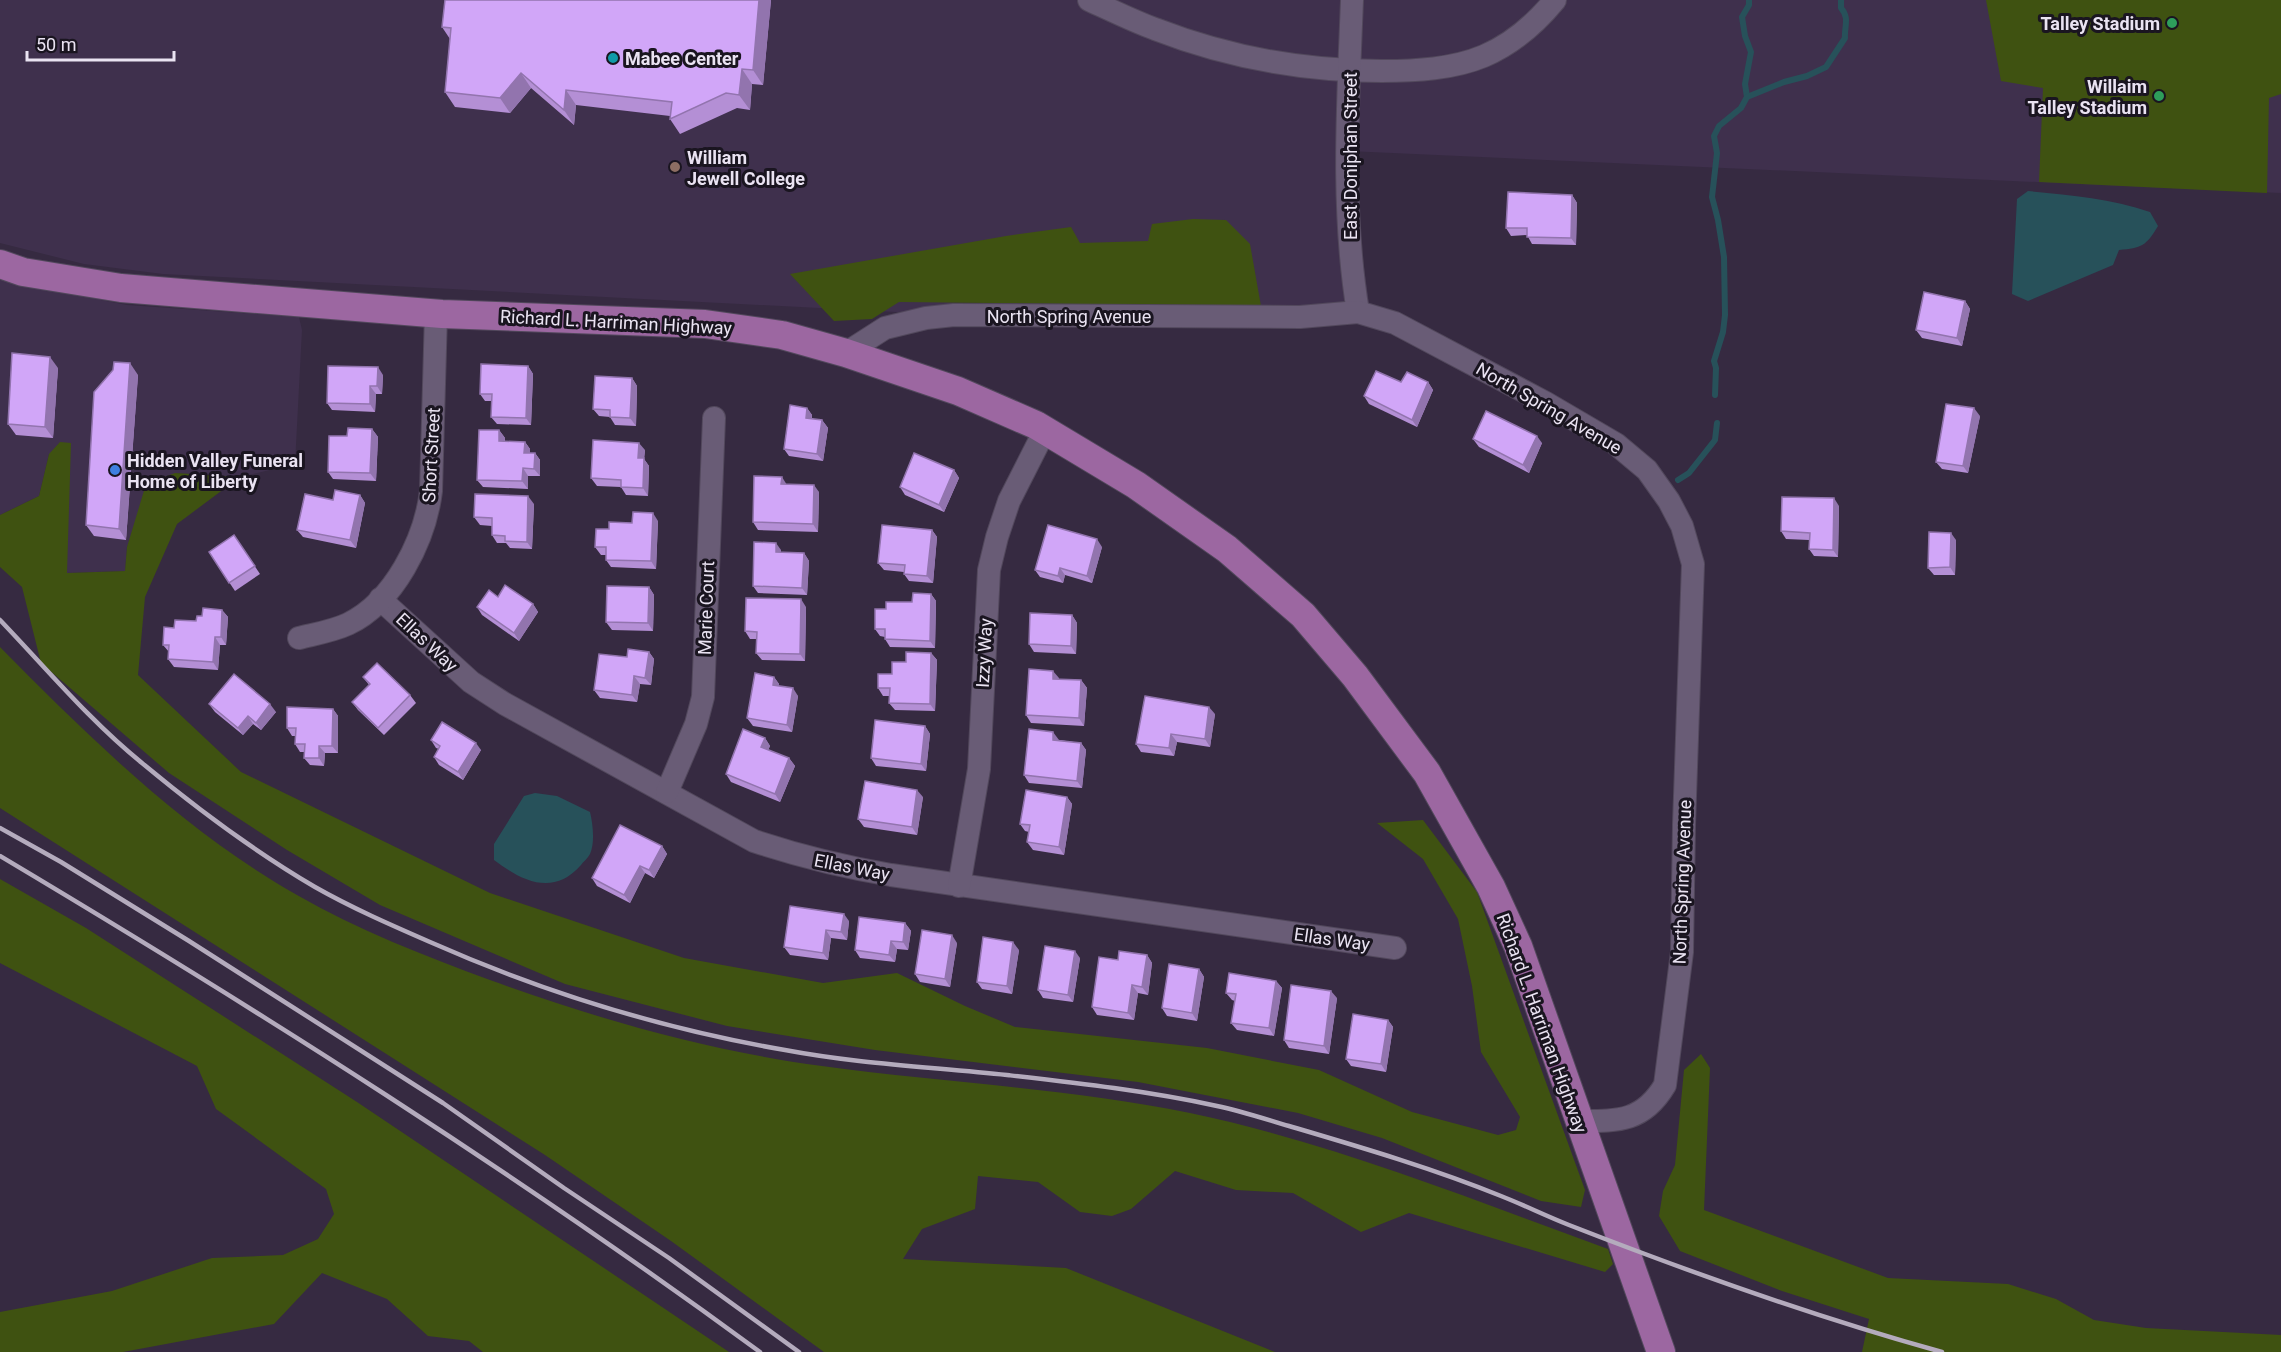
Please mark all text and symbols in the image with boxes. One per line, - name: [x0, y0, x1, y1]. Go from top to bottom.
- place label: Talley Stadium: [2040, 13, 2160, 34]
- marker: Talley Stadium: [2165, 16, 2179, 30]
- scale bar: [27, 24, 174, 62]
- text: 50 m: [36, 34, 76, 55]
- place label: Mabee Center: [625, 48, 739, 69]
- marker: Mabee Center: [606, 51, 620, 65]
- street label: East Doniphan Street: [1340, 72, 1361, 240]
- place label: Willaim Talley Stadium: [2027, 76, 2147, 118]
- marker: Willaim Talley Stadium: [2152, 89, 2166, 103]
- place label: William Jewell College: [687, 147, 805, 189]
- marker: William Jewell College: [668, 160, 682, 174]
- street label: Richard L. Harriman Highway: [500, 305, 733, 339]
- street label: North Spring Avenue: [987, 306, 1151, 327]
- street label: North Spring Avenue: [1472, 358, 1626, 458]
- street label: Short Street: [418, 407, 444, 503]
- place label: Hidden Valley Funeral Home of Liberty: [127, 450, 303, 492]
- marker: Hidden Valley Funeral Home of Liberty: [108, 463, 122, 477]
- street label: Marie Court: [694, 560, 718, 656]
- street label: Ellas Way: [392, 608, 462, 676]
- street label: Izzy Way: [972, 617, 996, 688]
- street label: North Spring Avenue: [1669, 799, 1695, 965]
- street label: Ellas Way: [813, 849, 892, 885]
- street label: Richard L. Harriman Highway: [1492, 910, 1592, 1136]
- street label: Ellas Way: [1293, 923, 1372, 955]

